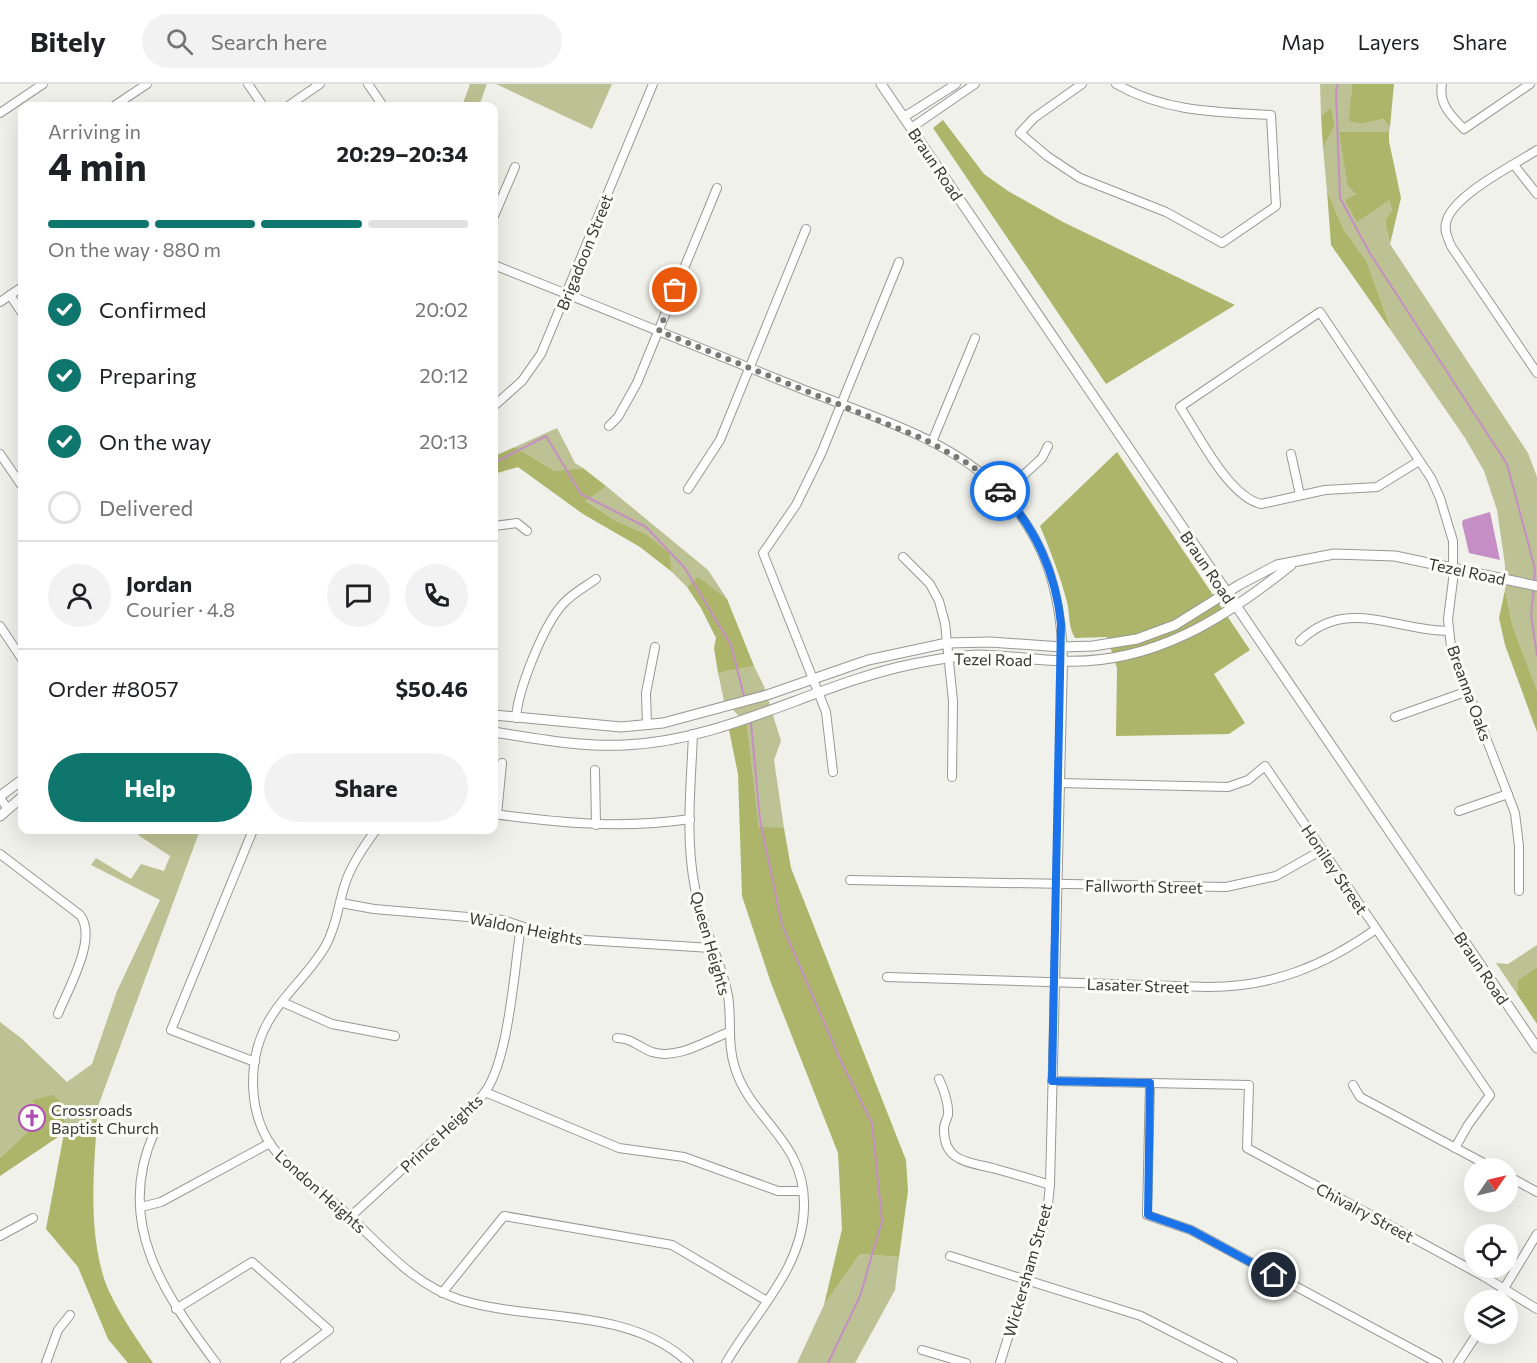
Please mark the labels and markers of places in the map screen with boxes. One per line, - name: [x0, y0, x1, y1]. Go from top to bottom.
- pin: [649, 264, 700, 315]
- place label: Crossroads Baptist Church: [51, 1100, 159, 1137]
- church icon: Crossroads Baptist Church: [17, 1103, 47, 1133]
- pin: [1248, 1249, 1299, 1300]

